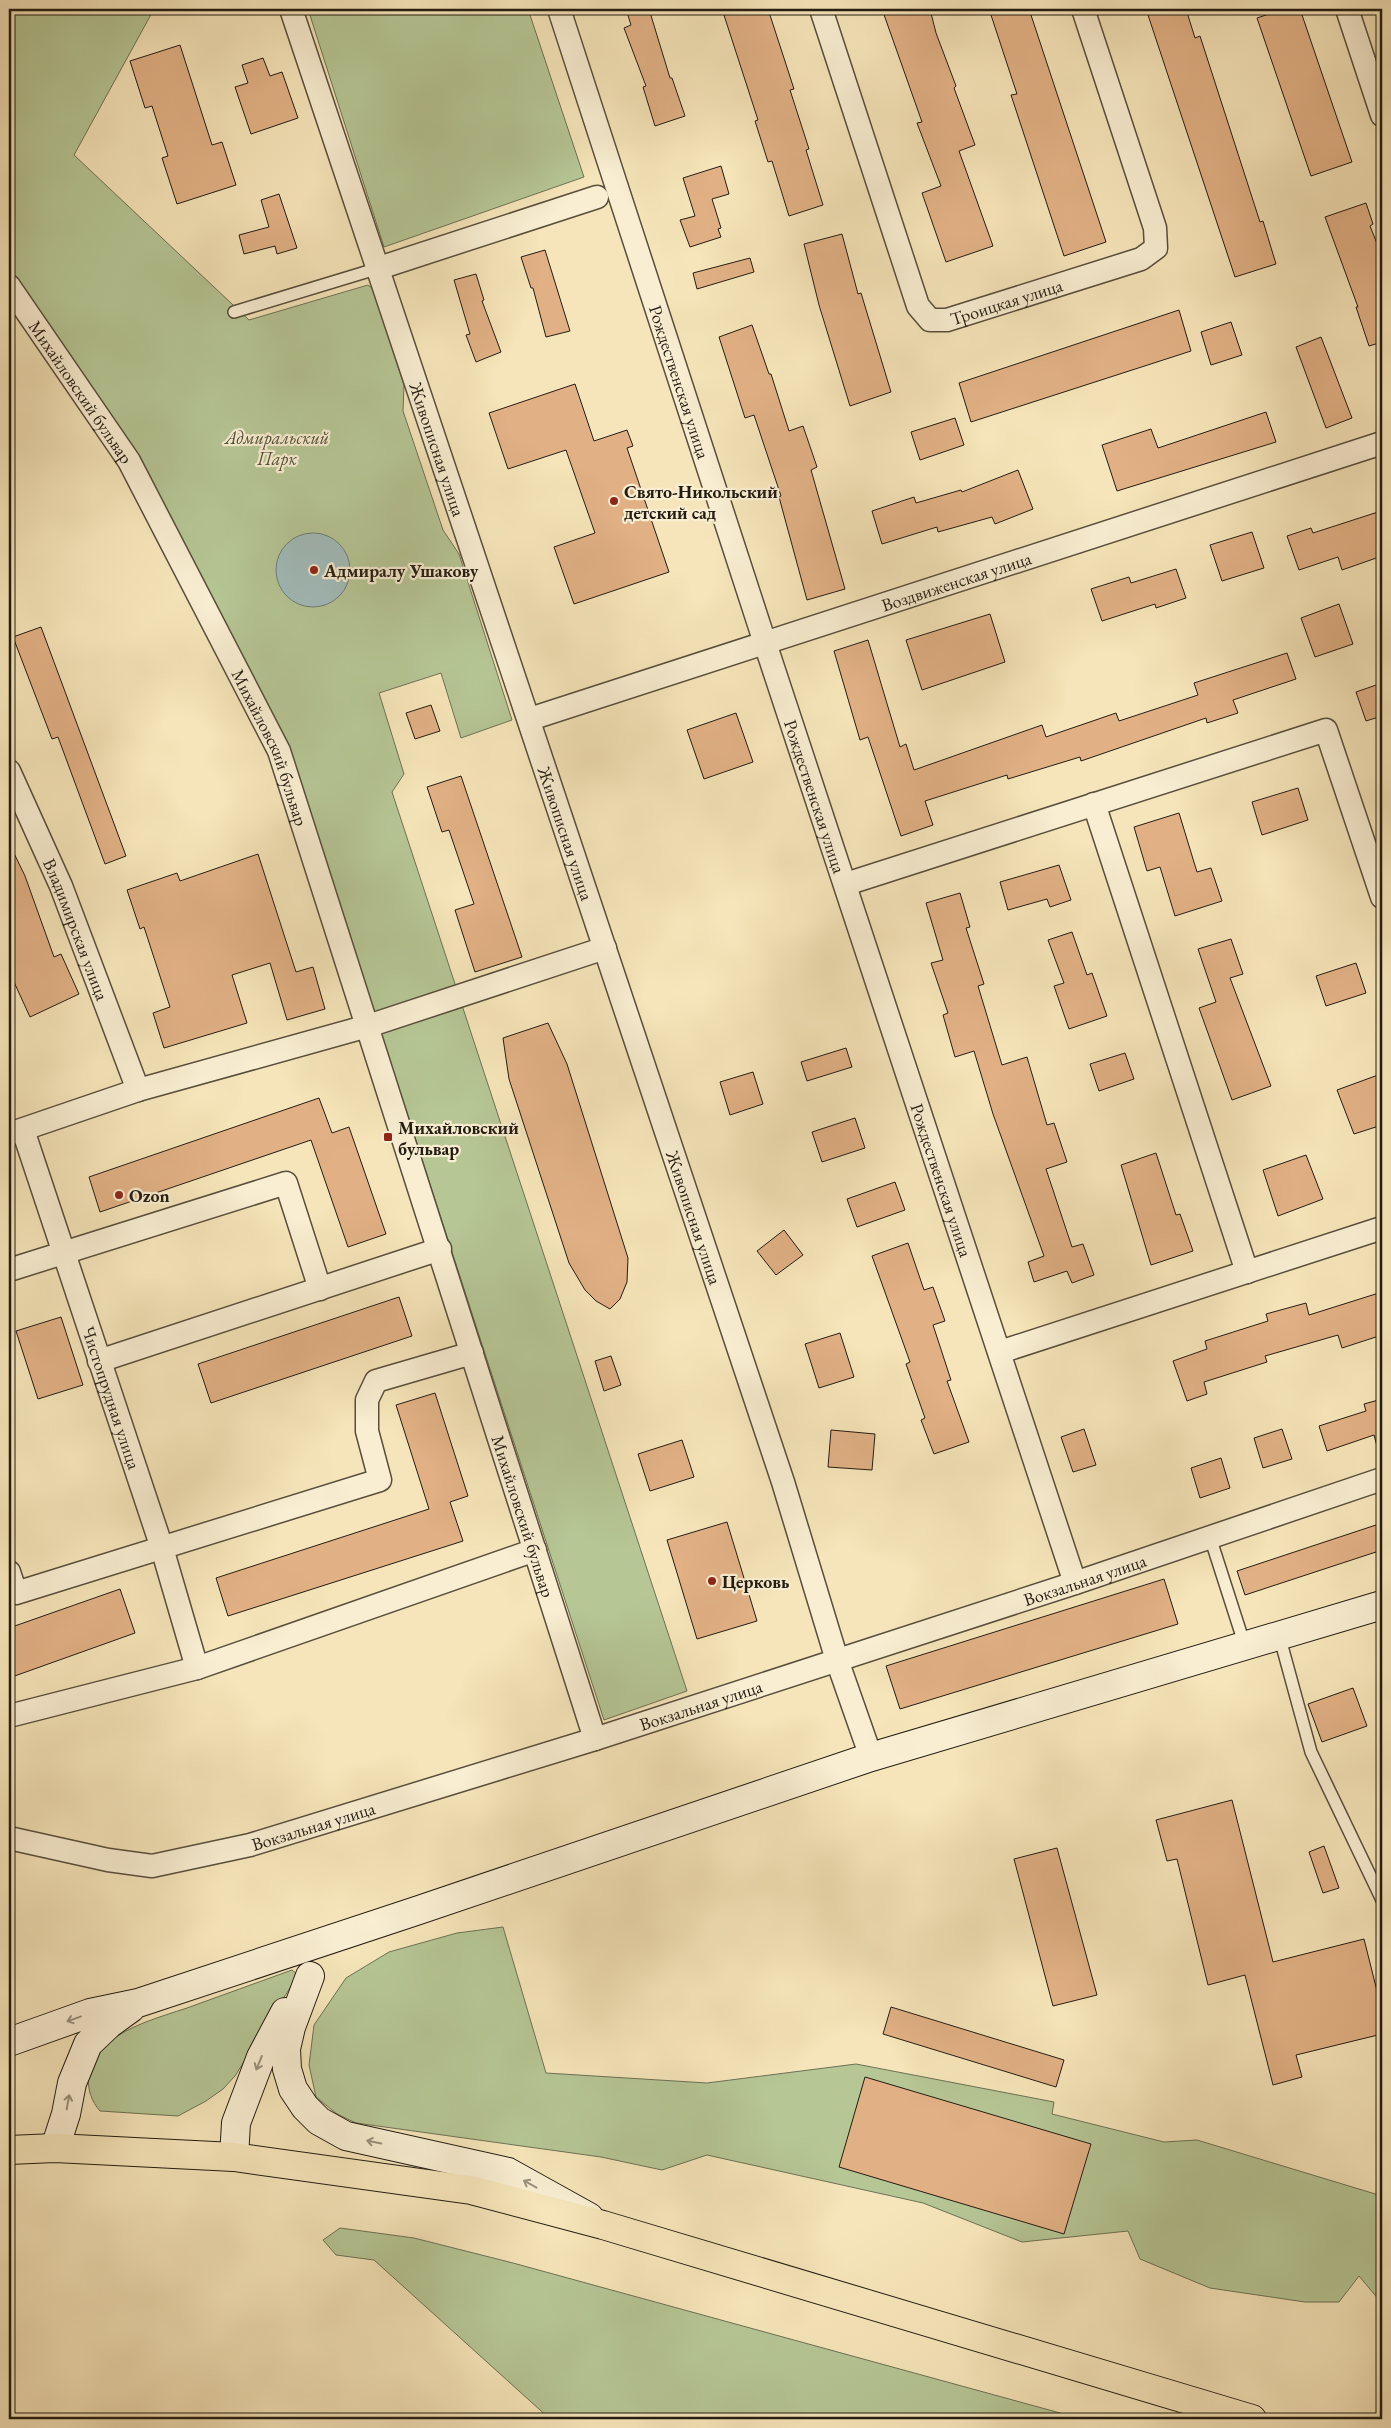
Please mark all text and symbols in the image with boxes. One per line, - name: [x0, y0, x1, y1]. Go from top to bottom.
- street label: Троицкая улица: [947, 273, 1066, 330]
- street label: Рождественская улица: [644, 302, 716, 462]
- street label: Михайловский бульвар: [24, 315, 139, 468]
- street label: Живописная улица: [405, 378, 471, 520]
- park label: Адмиральский Парк: [223, 426, 329, 471]
- place label: Свято-Никольский детский сад: [624, 480, 778, 524]
- marker: Свято-Никольский детский сад: [608, 495, 620, 507]
- street label: Воздвиженская улица: [878, 546, 1035, 616]
- place label: Адмиралу Ушакову: [323, 559, 479, 582]
- marker: Адмиралу Ушакову: [308, 564, 320, 576]
- street label: Михайловский бульвар: [227, 665, 314, 829]
- street label: Рождественская улица: [780, 717, 852, 877]
- street label: Живописная улица: [533, 762, 600, 904]
- street label: Владимирская улица: [38, 854, 115, 1004]
- street label: Рождественская улица: [906, 1100, 978, 1260]
- place label: Михайловский бульвар: [398, 1116, 519, 1160]
- marker: Михайловский бульвар: [382, 1131, 394, 1143]
- street label: Живописная улица: [661, 1147, 728, 1288]
- place label: Ozon: [129, 1184, 170, 1207]
- marker: Ozon: [113, 1189, 125, 1201]
- street label: Чистопрудная улица: [78, 1323, 147, 1473]
- street label: Михайловский бульвар: [487, 1432, 560, 1600]
- street label: Вокзальная улица: [1020, 1548, 1150, 1611]
- place label: Церковь: [722, 1570, 789, 1593]
- marker: Церковь: [706, 1575, 718, 1587]
- street label: Вокзальная улица: [636, 1674, 766, 1735]
- street label: Вокзальная улица: [248, 1796, 378, 1855]
- one-way arrow: [67, 2015, 82, 2024]
- one-way arrow: [254, 2055, 263, 2070]
- one-way arrow: [64, 2094, 74, 2110]
- one-way arrow: [366, 2137, 382, 2147]
- one-way arrow: [523, 2179, 538, 2188]

